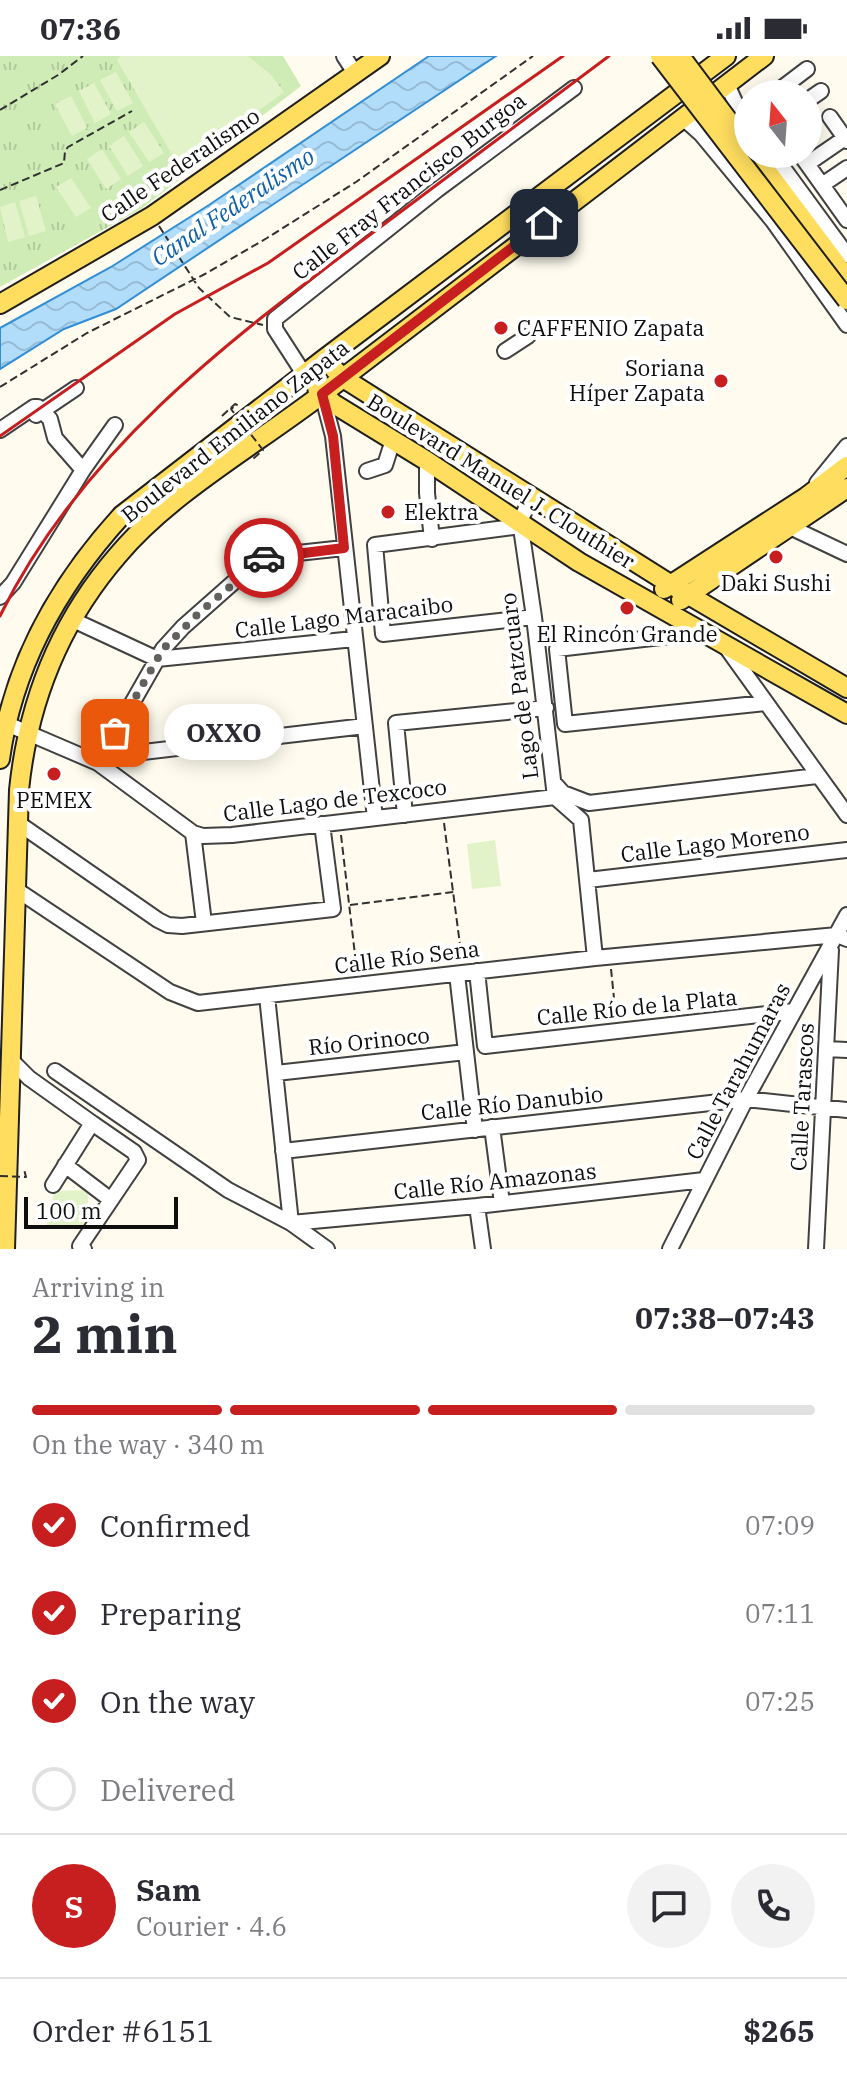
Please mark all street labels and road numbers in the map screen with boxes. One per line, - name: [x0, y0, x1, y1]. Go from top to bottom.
- street label: Calle Fray Francisco Burgoa: [286, 85, 531, 286]
- street label: Calle Federalismo: [95, 101, 265, 229]
- street label: Boulevard Emiliano Zapata: [115, 333, 354, 529]
- street label: Boulevard Manuel J. Clouthier: [362, 386, 641, 575]
- street label: Calle Lago Maracaibo: [233, 589, 455, 644]
- street label: Lago de Patzcuaro: [493, 591, 544, 781]
- street label: Calle Lago de Texcoco: [222, 771, 448, 828]
- street label: Calle Lago Moreno: [619, 817, 811, 868]
- street label: Calle Río Sena: [333, 933, 481, 980]
- street label: Calle Tarahumaras: [679, 977, 796, 1164]
- street label: Calle Río de la Plata: [535, 982, 739, 1031]
- street label: Río Orinoco: [307, 1020, 431, 1061]
- street label: Calle Tarascos: [783, 1022, 820, 1172]
- street label: Calle Río Danubio: [419, 1079, 605, 1126]
- street label: Calle Río Amazonas: [392, 1155, 598, 1206]

